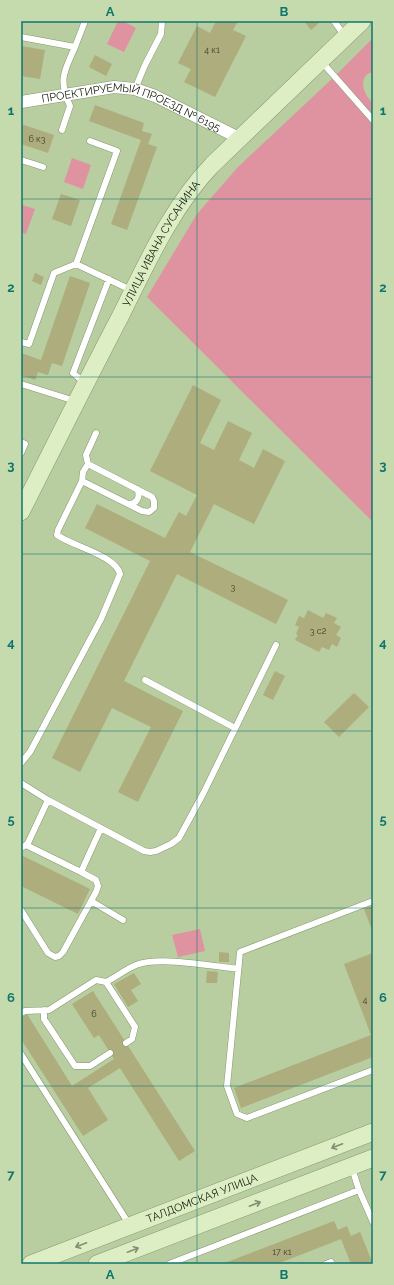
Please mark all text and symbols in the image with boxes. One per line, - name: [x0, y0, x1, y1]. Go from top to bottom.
- text: A: [106, 4, 115, 19]
- text: B: [280, 4, 289, 19]
- house number: 4 к1: [204, 45, 220, 55]
- street label: ПРОЕКТИРУЕМЫЙ ПРОЕЗД № 6195: [41, 80, 223, 134]
- text: 1: [8, 103, 15, 118]
- text: 1: [380, 103, 387, 118]
- house number: 6 к3: [28, 134, 46, 144]
- street label: УЛИЦА ИВАНА СУСАНИНА: [120, 177, 203, 309]
- text: 2: [7, 280, 15, 295]
- text: 2: [379, 280, 387, 295]
- text: 3: [7, 458, 15, 473]
- text: 3: [379, 458, 387, 473]
- house number: 3: [231, 582, 236, 592]
- house number: 3 с2: [310, 626, 327, 636]
- text: 4: [7, 635, 15, 650]
- text: 4: [379, 635, 387, 650]
- text: 5: [7, 812, 15, 827]
- text: 5: [379, 812, 387, 827]
- text: 6: [7, 990, 15, 1005]
- text: 6: [379, 990, 387, 1005]
- house number: 4: [363, 995, 368, 1005]
- house number: 6: [91, 1009, 97, 1019]
- one-way arrow: [331, 1143, 343, 1151]
- text: 7: [7, 1167, 15, 1182]
- text: 7: [379, 1167, 387, 1182]
- street label: ТАЛДОМСКАЯ УЛИЦА: [144, 1171, 260, 1225]
- one-way arrow: [248, 1199, 260, 1207]
- one-way arrow: [75, 1241, 87, 1249]
- one-way arrow: [127, 1246, 139, 1254]
- house number: 17 к1: [272, 1247, 292, 1257]
- text: A: [106, 1267, 115, 1282]
- text: B: [280, 1267, 289, 1282]

